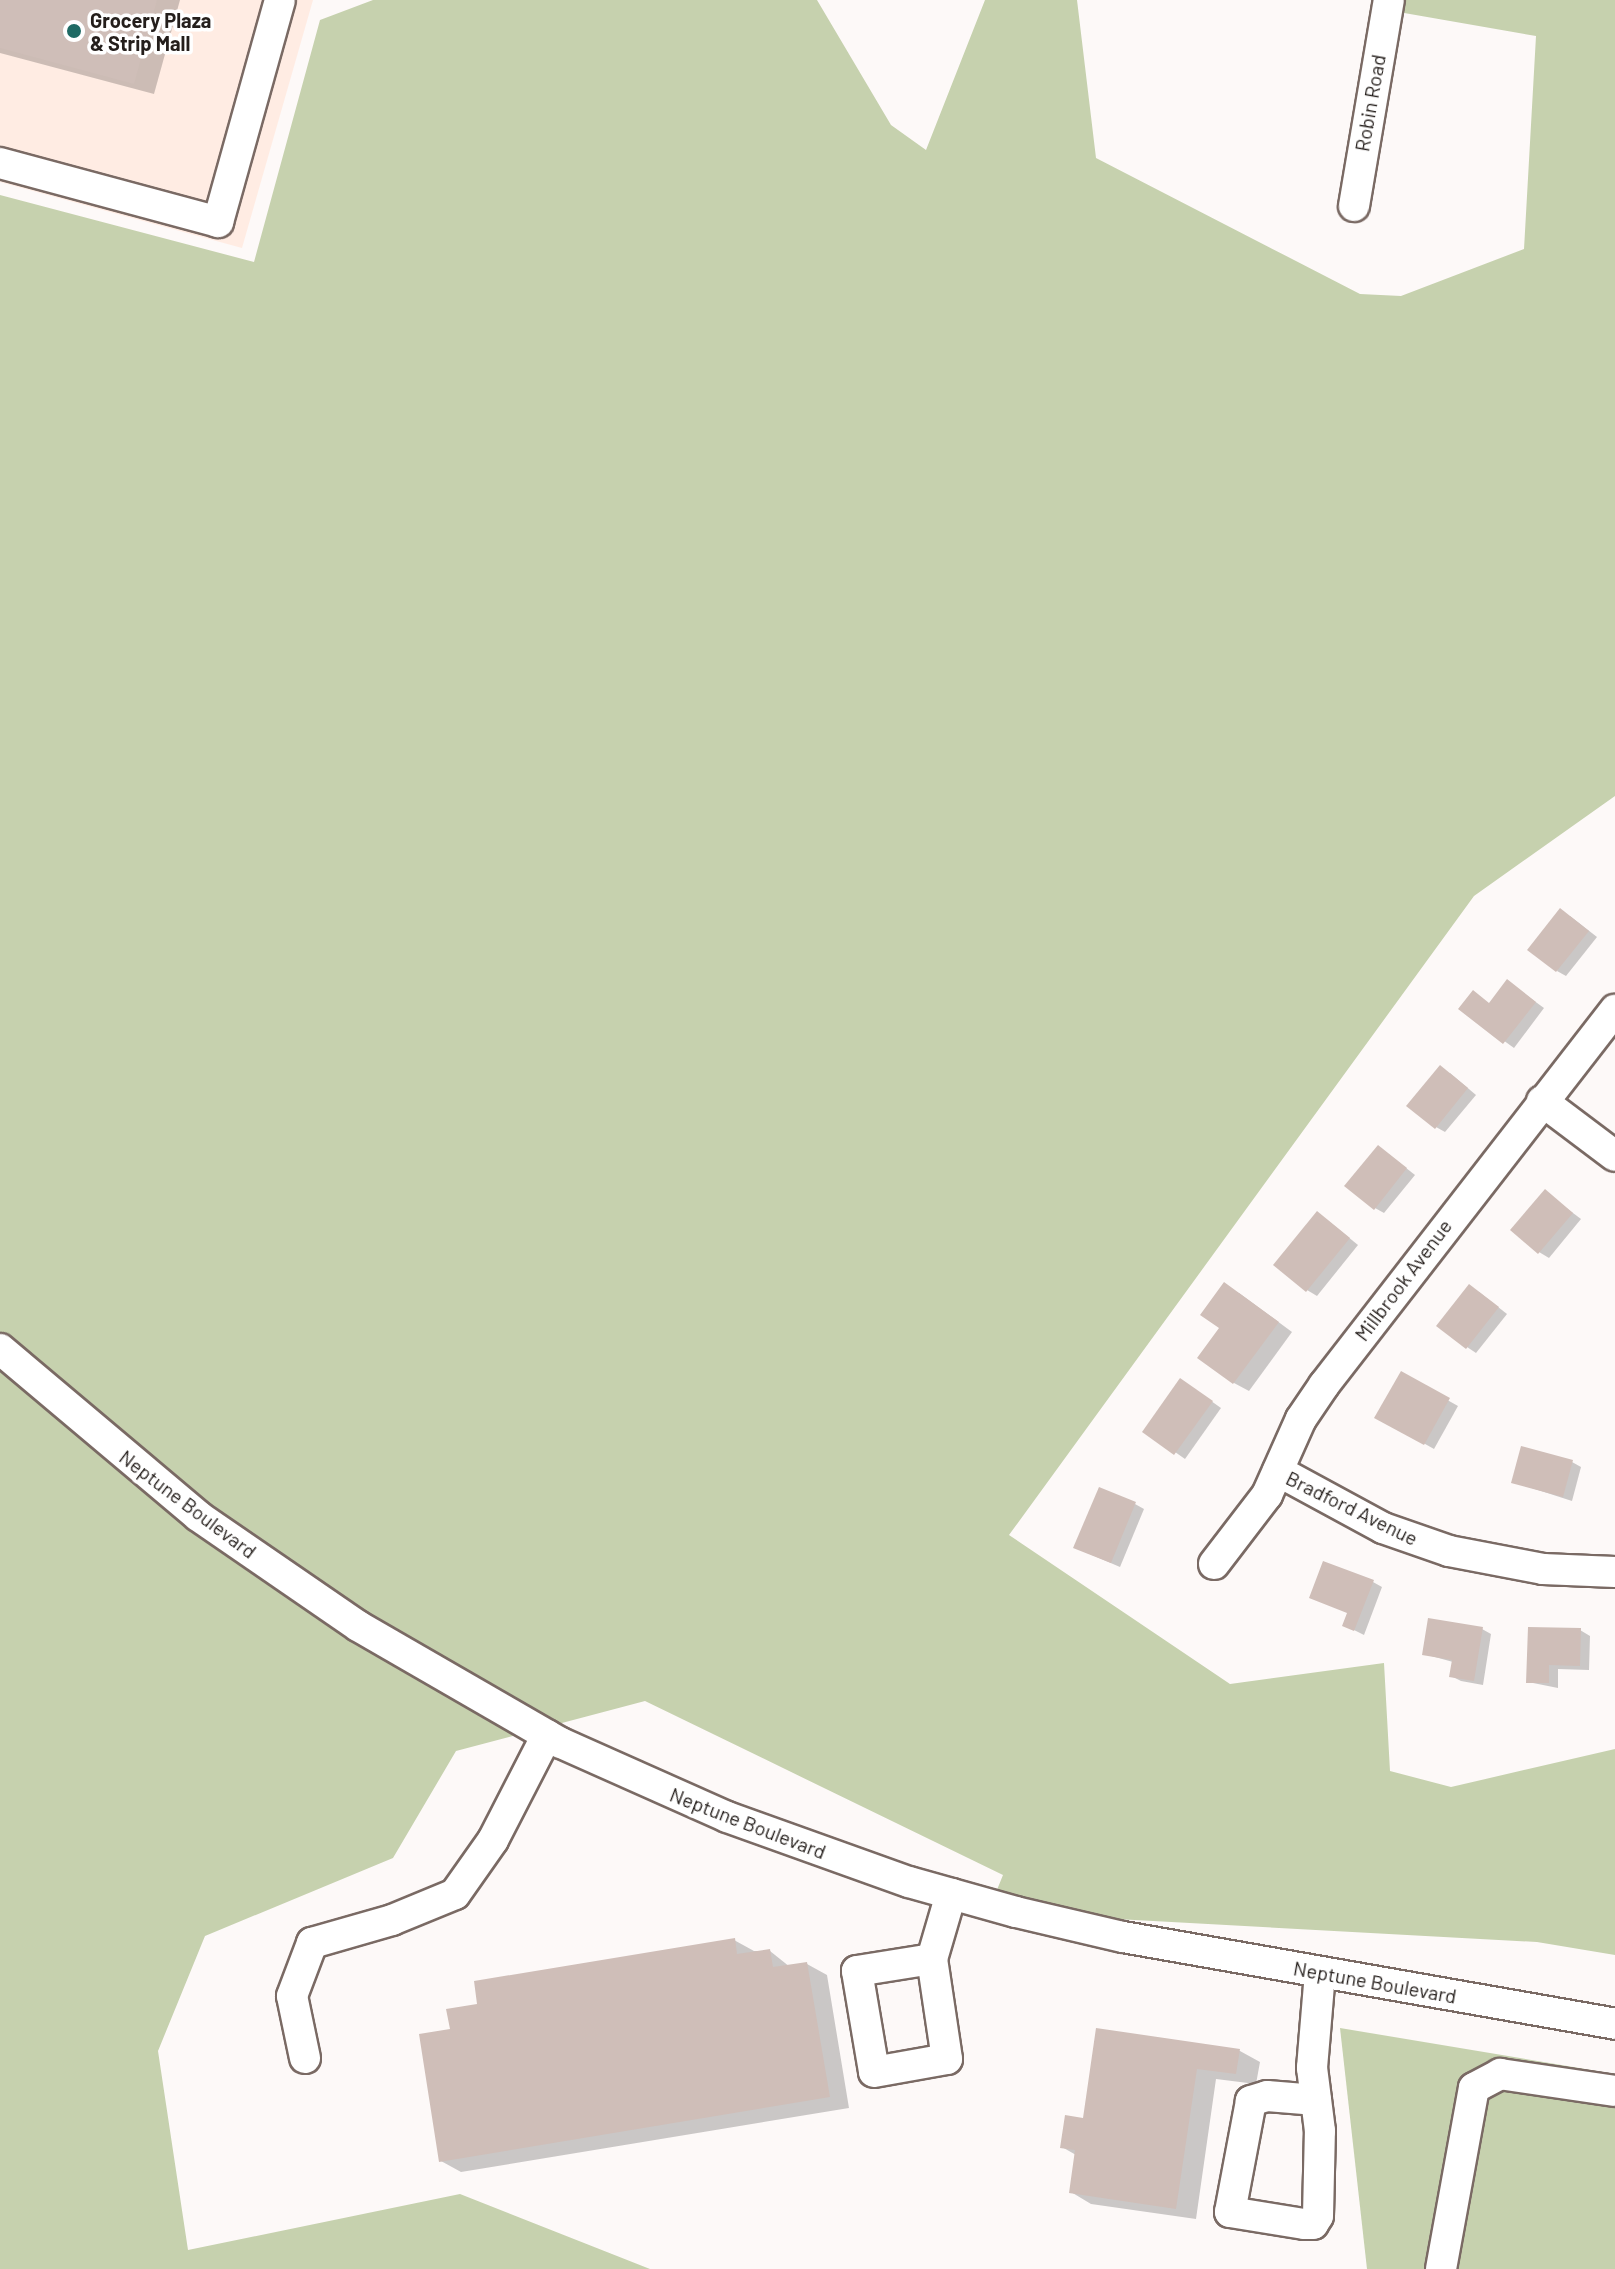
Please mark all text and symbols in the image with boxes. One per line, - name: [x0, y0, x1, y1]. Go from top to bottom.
- place label: Grocery Plaza & Strip Mall: [90, 8, 211, 55]
- marker: Grocery Plaza & Strip Mall: [65, 22, 83, 40]
- street label: Robin Road: [1350, 53, 1390, 153]
- street label: Millbrook Avenue: [1349, 1214, 1457, 1346]
- street label: Neptune Boulevard: [115, 1445, 261, 1563]
- street label: Bradford Avenue: [1282, 1466, 1422, 1550]
- street label: Neptune Boulevard: [667, 1782, 829, 1864]
- street label: Neptune Boulevard: [1292, 1956, 1458, 2008]

